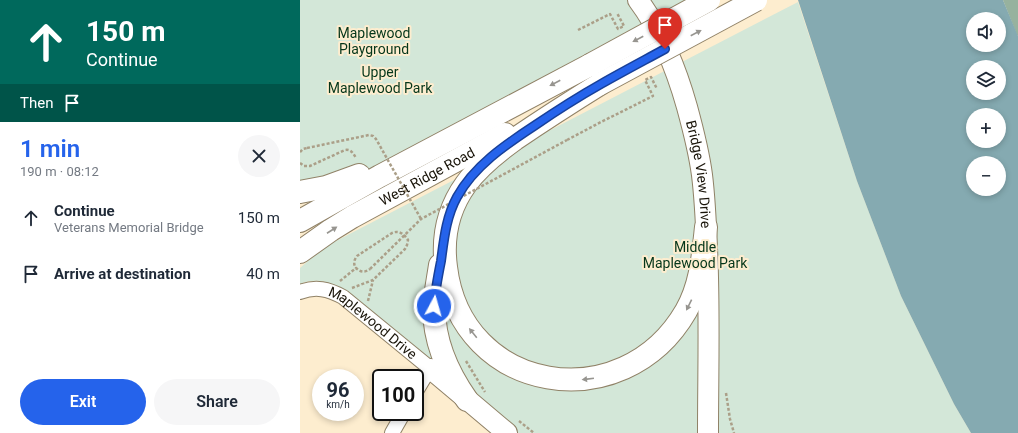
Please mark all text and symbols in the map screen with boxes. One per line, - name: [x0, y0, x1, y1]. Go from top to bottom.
- pin: [648, 8, 682, 49]
- map controls: [966, 12, 1006, 196]
- button: sound: [966, 12, 1006, 52]
- icon: arrive: [654, 14, 676, 36]
- text: 150 m: [86, 15, 165, 48]
- icon: ahead: [20, 16, 72, 68]
- park label: Maplewood Playground: [338, 25, 410, 57]
- one-way arrow: [690, 29, 701, 36]
- one-way arrow: [632, 35, 644, 42]
- text: Continue: [86, 49, 158, 70]
- button: layers: [966, 60, 1006, 100]
- park label: Upper Maplewood Park: [328, 64, 433, 96]
- one-way arrow: [550, 80, 561, 86]
- icon: arrive: [61, 92, 83, 114]
- text: Then: [20, 94, 53, 112]
- button: +: [966, 108, 1006, 148]
- street label: Bridge View Drive: [683, 119, 714, 228]
- text: 1 min: [20, 135, 80, 163]
- button: close: [238, 135, 280, 177]
- street label: West Ridge Road: [377, 144, 477, 209]
- button: −: [966, 156, 1006, 196]
- text: 190 m · 08:12: [20, 164, 99, 179]
- text: Continue: [54, 202, 115, 220]
- icon: ahead: [20, 207, 42, 229]
- text: 150 m: [238, 209, 280, 227]
- text: Veterans Memorial Bridge: [54, 220, 204, 235]
- one-way arrow: [326, 226, 337, 233]
- park label: Middle Maplewood Park: [643, 239, 748, 271]
- icon: arrive: [20, 263, 42, 285]
- text: Arrive at destination: [54, 265, 191, 283]
- text: 40 m: [246, 265, 280, 283]
- street label: Maplewood Drive: [326, 283, 420, 362]
- position arrow: [413, 285, 455, 327]
- one-way arrow: [686, 299, 692, 311]
- one-way arrow: [468, 327, 477, 338]
- speed limit sign: 100: [372, 369, 424, 421]
- one-way arrow: [582, 375, 594, 382]
- text: 96: [327, 378, 349, 402]
- button: Exit: [20, 379, 146, 425]
- button: Share: [154, 379, 280, 425]
- text: km/h: [326, 399, 350, 410]

